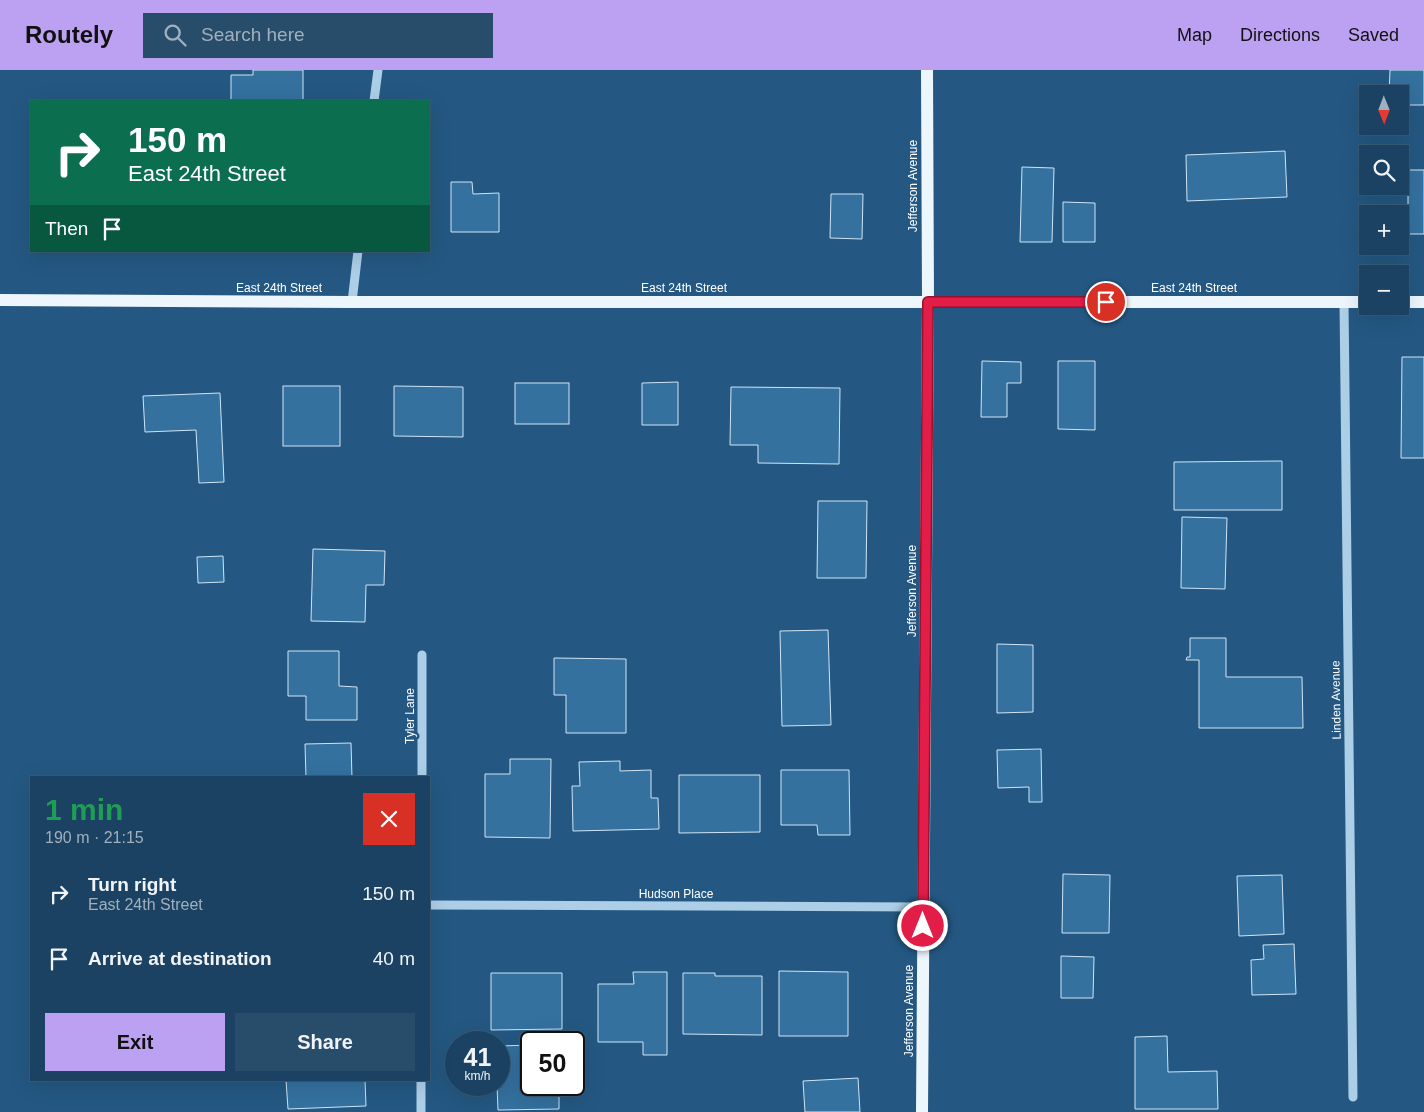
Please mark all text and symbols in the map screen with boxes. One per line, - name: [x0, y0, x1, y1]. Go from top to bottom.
- search box: [143, 13, 493, 58]
- text: Routely: [25, 21, 113, 48]
- icon: search: [161, 21, 189, 49]
- text: Search here: [201, 24, 305, 45]
- text: Map: [1177, 25, 1212, 45]
- text: Directions: [1240, 25, 1320, 45]
- text: Saved: [1348, 25, 1399, 45]
- north arrow: [1359, 85, 1409, 135]
- map controls: [1359, 85, 1409, 315]
- icon: right: [45, 120, 110, 185]
- text: 150 m: [128, 120, 227, 159]
- street label: Jefferson Avenue: [906, 140, 920, 232]
- button: search: [1359, 145, 1409, 195]
- text: East 24th Street: [128, 161, 286, 186]
- button: +: [1359, 205, 1409, 255]
- icon: arrive: [98, 215, 126, 243]
- text: Then: [45, 218, 88, 239]
- button: −: [1359, 265, 1409, 315]
- street label: East 24th Street: [236, 281, 323, 295]
- street label: East 24th Street: [641, 281, 728, 295]
- pin: [1085, 281, 1127, 323]
- street label: East 24th Street: [1151, 281, 1238, 295]
- icon: arrive: [1092, 288, 1120, 316]
- street label: Jefferson Avenue: [905, 545, 919, 637]
- street label: Linden Avenue: [1328, 660, 1344, 740]
- street label: Tyler Lane: [403, 688, 417, 744]
- text: 1 min: [45, 793, 123, 826]
- button: close: [363, 793, 415, 845]
- text: 190 m · 21:15: [45, 829, 144, 846]
- text: Turn right: [88, 874, 176, 895]
- icon: right: [45, 880, 73, 908]
- text: 150 m: [362, 883, 415, 904]
- street label: Hudson Place: [639, 887, 714, 901]
- text: East 24th Street: [88, 896, 203, 913]
- position arrow: [896, 899, 948, 951]
- icon: arrive: [45, 945, 73, 973]
- text: Arrive at destination: [88, 948, 272, 969]
- text: 40 m: [373, 948, 415, 969]
- street label: Jefferson Avenue: [902, 965, 916, 1057]
- button: Exit: [45, 1013, 225, 1071]
- button: Share: [235, 1013, 415, 1071]
- speed limit sign: 50: [520, 1031, 585, 1096]
- text: 41: [464, 1043, 491, 1071]
- text: km/h: [464, 1069, 491, 1083]

